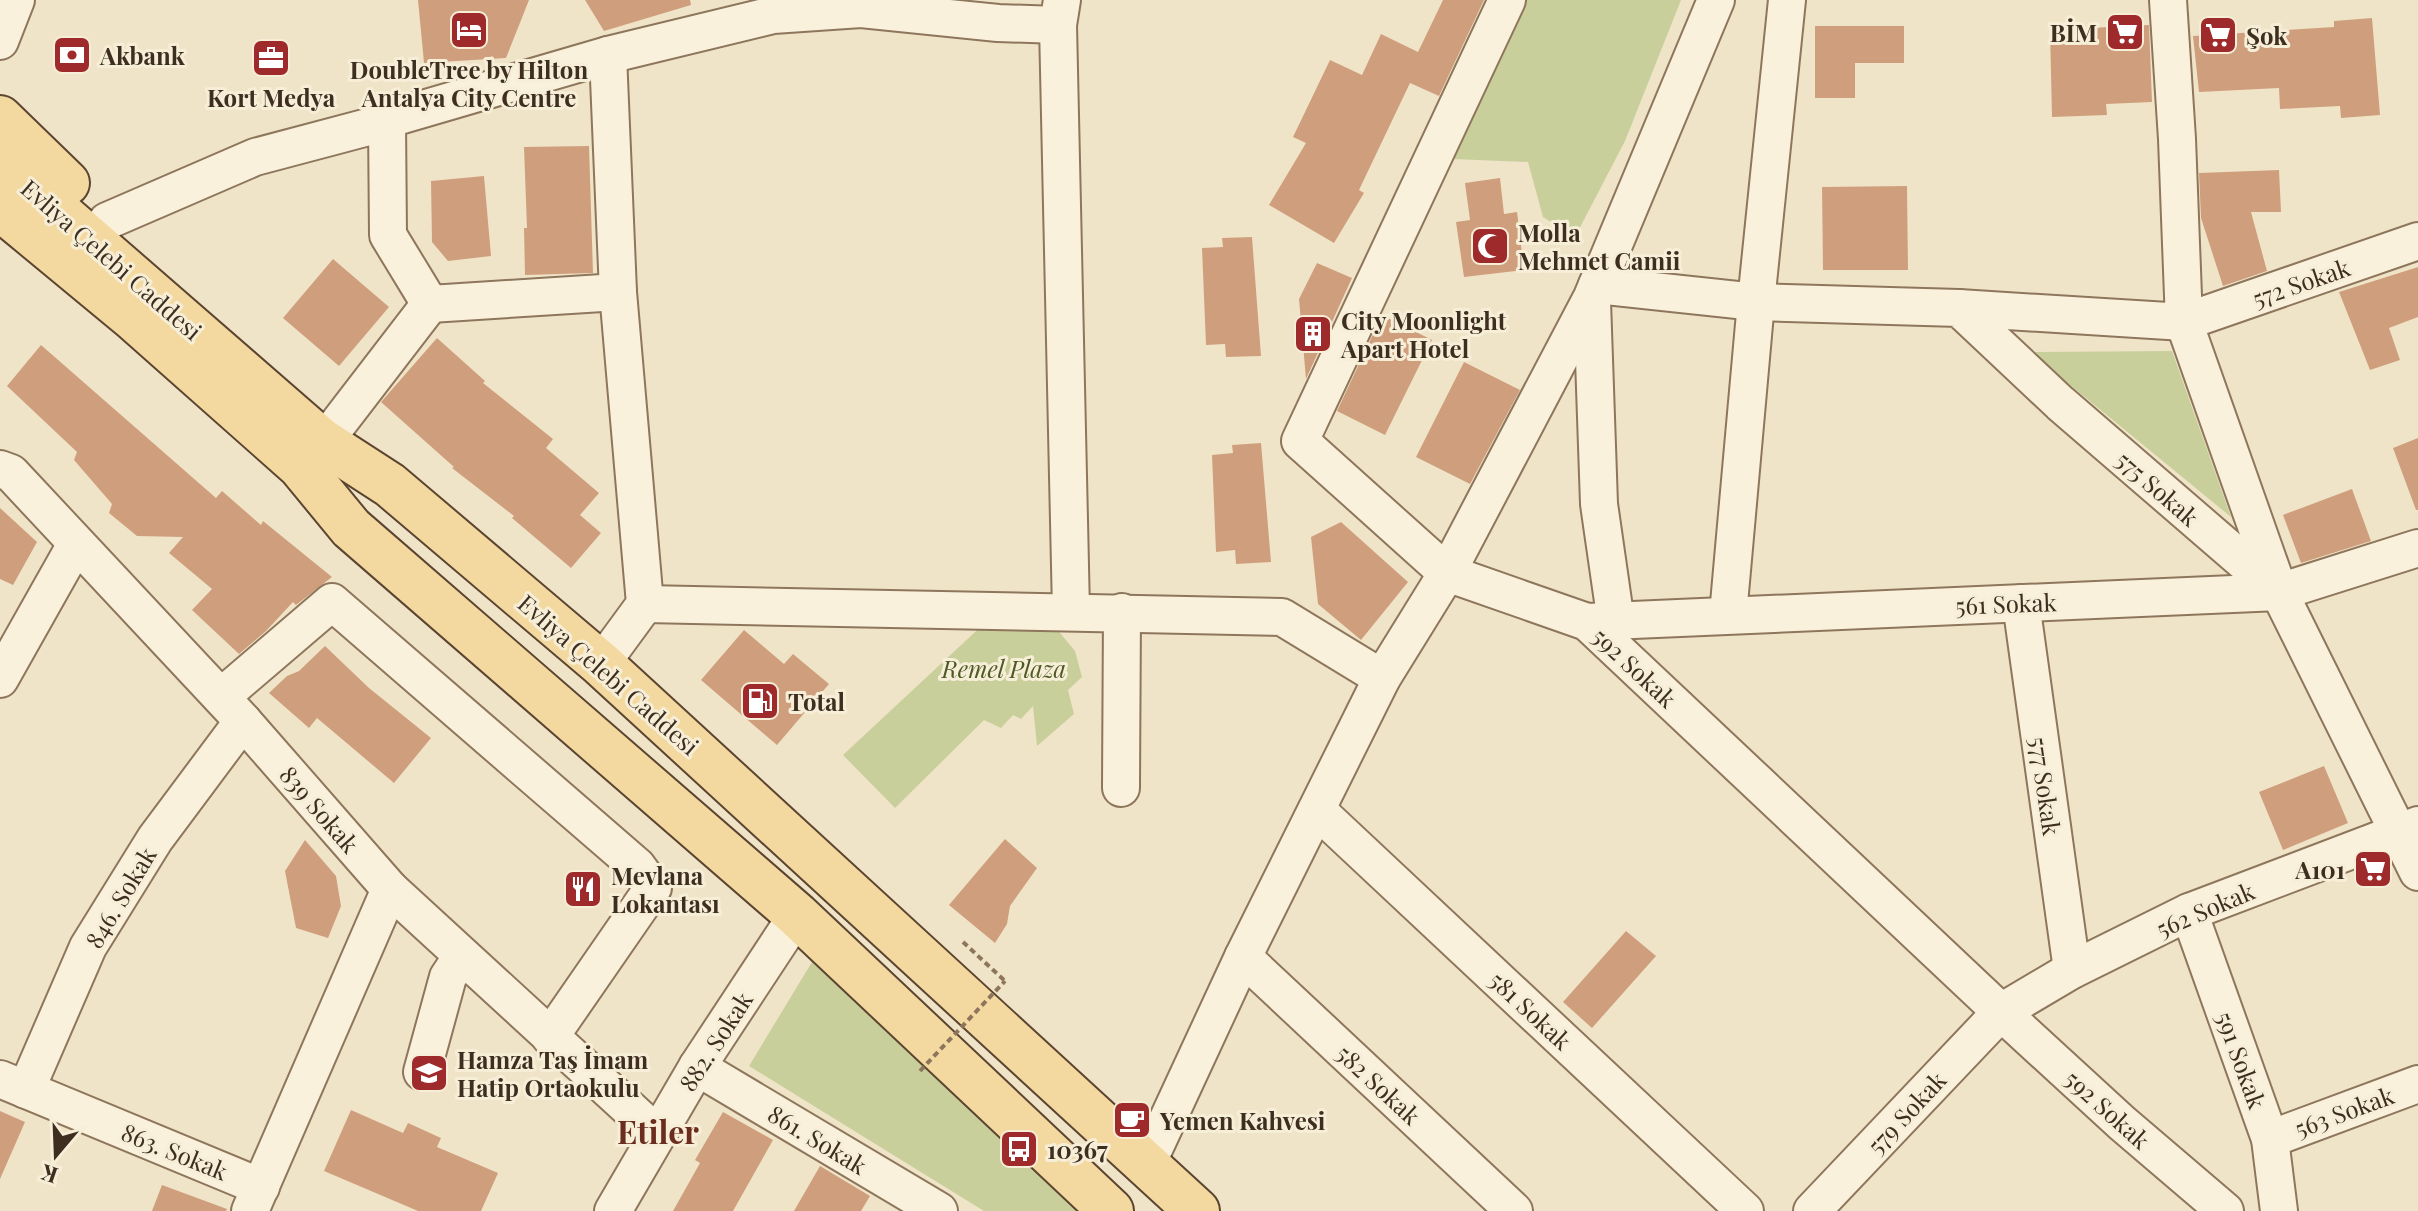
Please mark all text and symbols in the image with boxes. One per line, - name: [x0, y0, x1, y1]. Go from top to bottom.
- hotel icon: DoubleTree by Hilton Antalya City Centre: [448, 9, 490, 51]
- supermarket icon: BİM: [2104, 11, 2146, 53]
- supermarket icon: Şok: [2197, 14, 2239, 56]
- place label: BİM: [2050, 16, 2097, 48]
- place label: Şok: [2246, 19, 2288, 51]
- bank icon: Akbank: [51, 34, 93, 76]
- office icon: Kort Medya: [250, 37, 292, 79]
- place label: Akbank: [99, 39, 186, 71]
- place label: DoubleTree by Hilton Antalya City Centre: [350, 53, 588, 113]
- place label: Kort Medya: [207, 81, 336, 113]
- street label: Evliya Çelebi Caddesi: [15, 172, 209, 346]
- place label: Molla Mehmet Camii: [1518, 216, 1681, 276]
- mosque icon: Molla Mehmet Camii: [1469, 225, 1511, 267]
- street label: 572 Sokak: [2248, 250, 2355, 314]
- place label: City Moonlight Apart Hotel: [1340, 304, 1507, 364]
- building icon: City Moonlight Apart Hotel: [1292, 313, 1334, 355]
- street label: 575 Sokak: [2110, 443, 2207, 533]
- street label: 561 Sokak: [1955, 585, 2058, 621]
- street label: Evliya Çelebi Caddesi: [512, 587, 706, 761]
- street label: 592 Sokak: [1586, 620, 1684, 715]
- park label: Remel Plaza: [941, 652, 1066, 684]
- fuel station icon: Total: [739, 680, 781, 722]
- place label: Total: [788, 685, 845, 717]
- street label: 577 Sokak: [2023, 735, 2069, 838]
- street label: 839 Sokak: [273, 759, 367, 860]
- street label: 846. Sokak: [77, 840, 163, 954]
- supermarket icon: A101: [2352, 848, 2394, 890]
- place label: A101: [2294, 853, 2345, 885]
- place label: Mevlana Lokantası: [611, 859, 720, 919]
- restaurant icon: Mevlana Lokantası: [562, 868, 604, 910]
- street label: 562 Sokak: [2151, 874, 2260, 944]
- street label: 581 Sokak: [1483, 964, 1580, 1057]
- street label: 882. Sokak: [671, 984, 759, 1097]
- street label: 591 Sokak: [2210, 1007, 2275, 1114]
- street label: 582 Sokak: [1330, 1037, 1428, 1132]
- place label: Hamza Taş İmam Hatip Ortaokulu: [457, 1043, 649, 1103]
- school or university icon: Hamza Taş İmam Hatip Ortaokulu: [408, 1052, 450, 1094]
- street label: 592 Sokak: [2059, 1062, 2158, 1156]
- street label: 579 Sokak: [1860, 1063, 1953, 1160]
- street label: 563 Sokak: [2290, 1078, 2399, 1144]
- street label: 861. Sokak: [763, 1097, 874, 1181]
- cafe icon: Yemen Kahvesi: [1111, 1099, 1153, 1141]
- place label: Yemen Kahvesi: [1159, 1104, 1326, 1136]
- district label: Etiler: [617, 1109, 699, 1152]
- north arrow: [16, 1115, 96, 1195]
- street label: 863. Sokak: [117, 1115, 234, 1187]
- bus stop icon: 10367: [998, 1128, 1040, 1170]
- place label: 10367: [1047, 1133, 1108, 1165]
- text: K: [37, 1158, 61, 1192]

